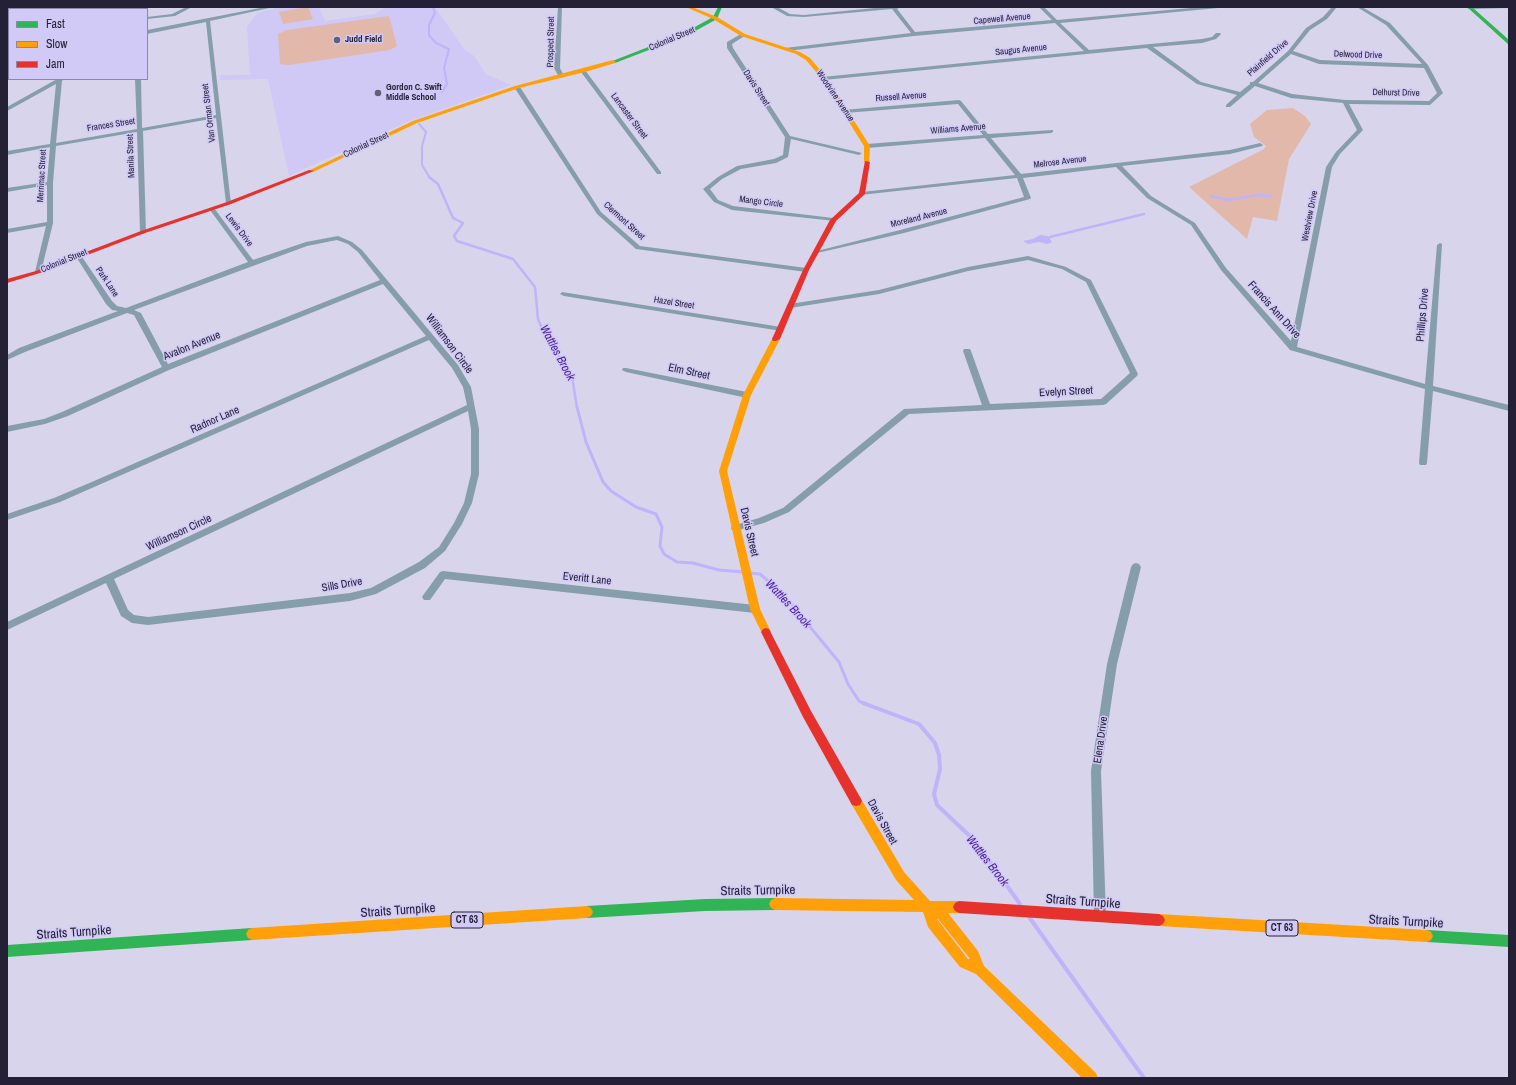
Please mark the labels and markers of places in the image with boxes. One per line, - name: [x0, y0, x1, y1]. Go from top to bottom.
- marker: Judd Field: [332, 35, 342, 45]
- place label: Judd Field: [345, 35, 382, 45]
- place label: Gordon C. Swift Middle School: [386, 83, 442, 104]
- marker: Gordon C. Swift Middle School: [373, 88, 383, 98]

